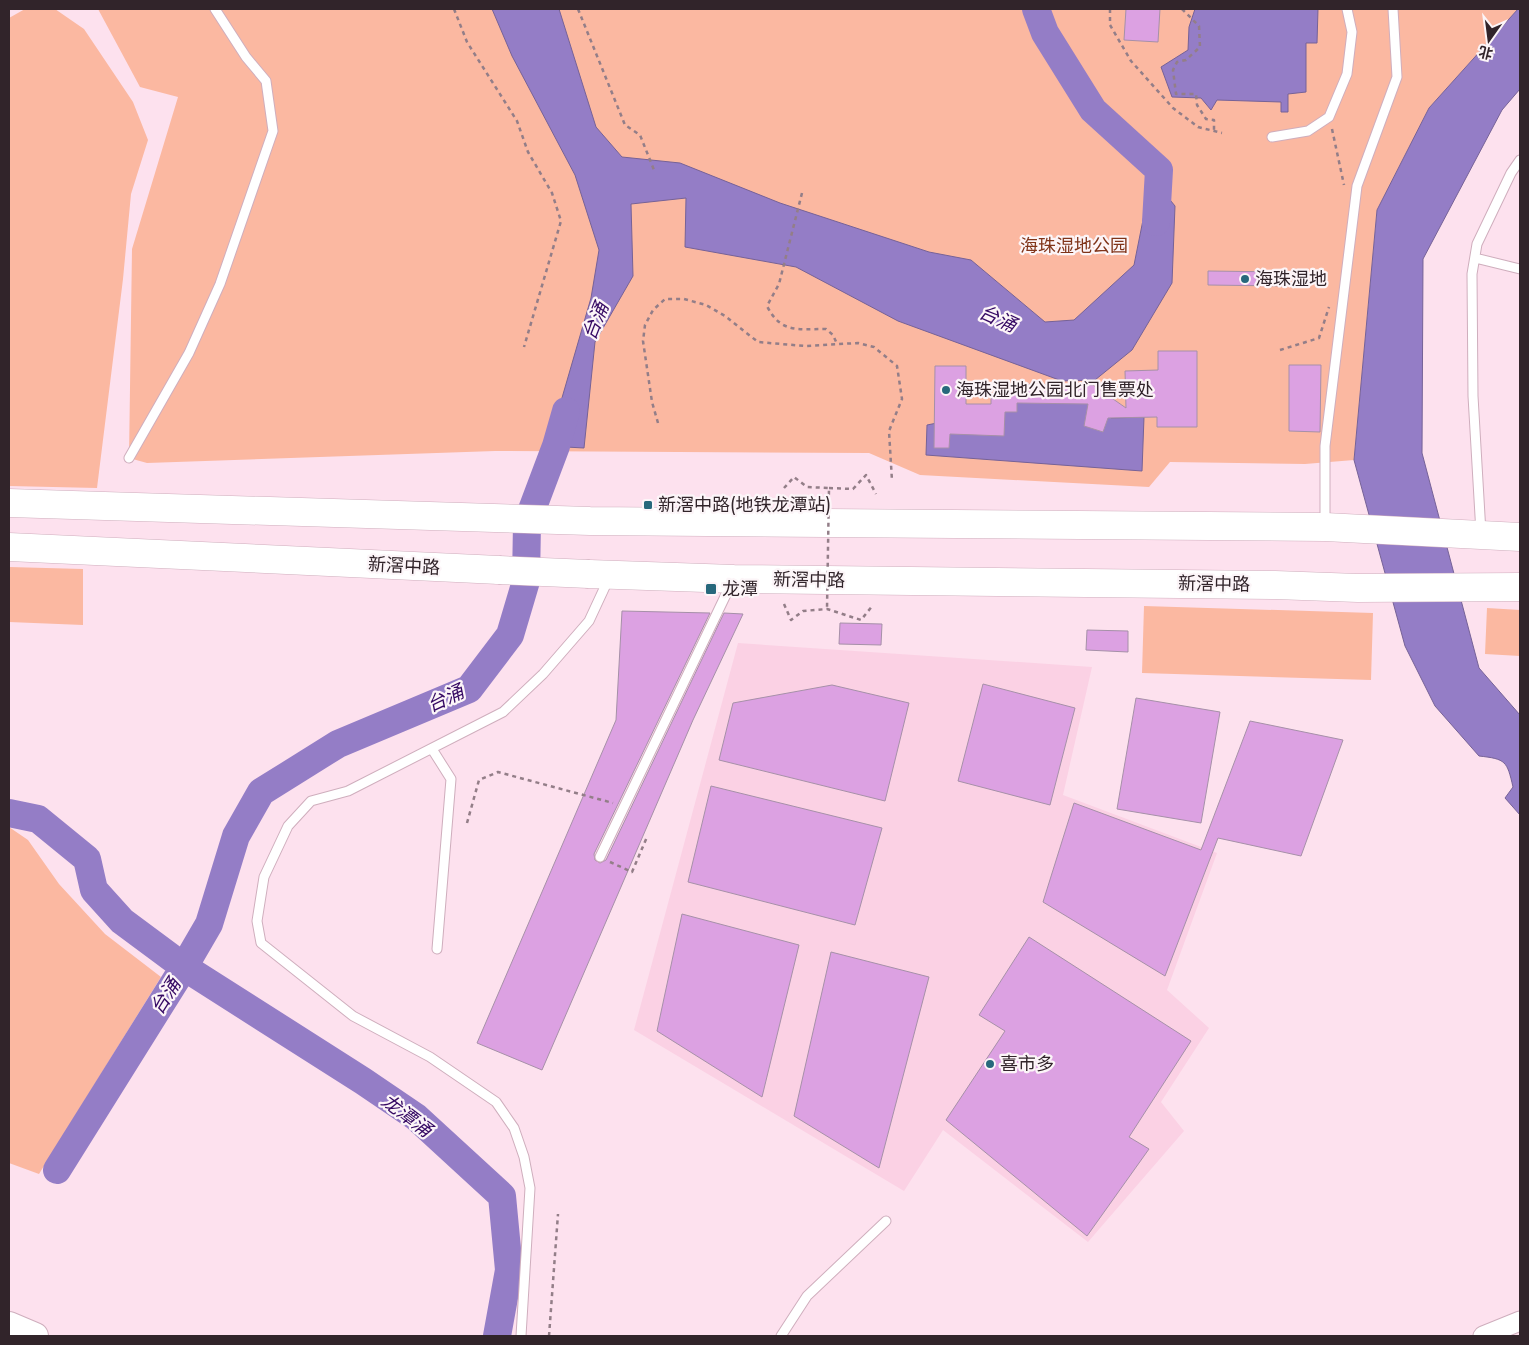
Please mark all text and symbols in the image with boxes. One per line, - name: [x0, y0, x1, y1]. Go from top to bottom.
- north arrow: [1464, 15, 1514, 65]
- text: 北: [1477, 41, 1495, 64]
- park label: 海珠湿地公园: [1020, 233, 1128, 259]
- place label: 海珠湿地: [1255, 266, 1327, 292]
- marker: 海珠湿地: [1239, 273, 1251, 285]
- water label: 台涌: [576, 297, 616, 344]
- water label: 台涌: [975, 298, 1022, 339]
- place label: 海珠湿地公园北门售票处: [956, 377, 1154, 403]
- marker: 海珠湿地公园北门售票处: [940, 384, 952, 396]
- place label: 新滘中路(地铁龙潭站): [658, 492, 831, 518]
- marker: 新滘中路(地铁龙潭站): [642, 499, 654, 511]
- street label: 新滘中路: [367, 551, 441, 581]
- street label: 新滘中路: [773, 566, 845, 594]
- street label: 新滘中路: [1178, 570, 1250, 598]
- place label: 龙潭: [722, 576, 758, 602]
- marker: 龙潭: [704, 582, 718, 596]
- water label: 台涌: [422, 677, 470, 719]
- water label: 台涌: [144, 971, 188, 1020]
- place label: 喜市多: [1000, 1051, 1054, 1077]
- marker: 喜市多: [984, 1058, 996, 1070]
- water label: 龙潭涌: [376, 1087, 439, 1145]

